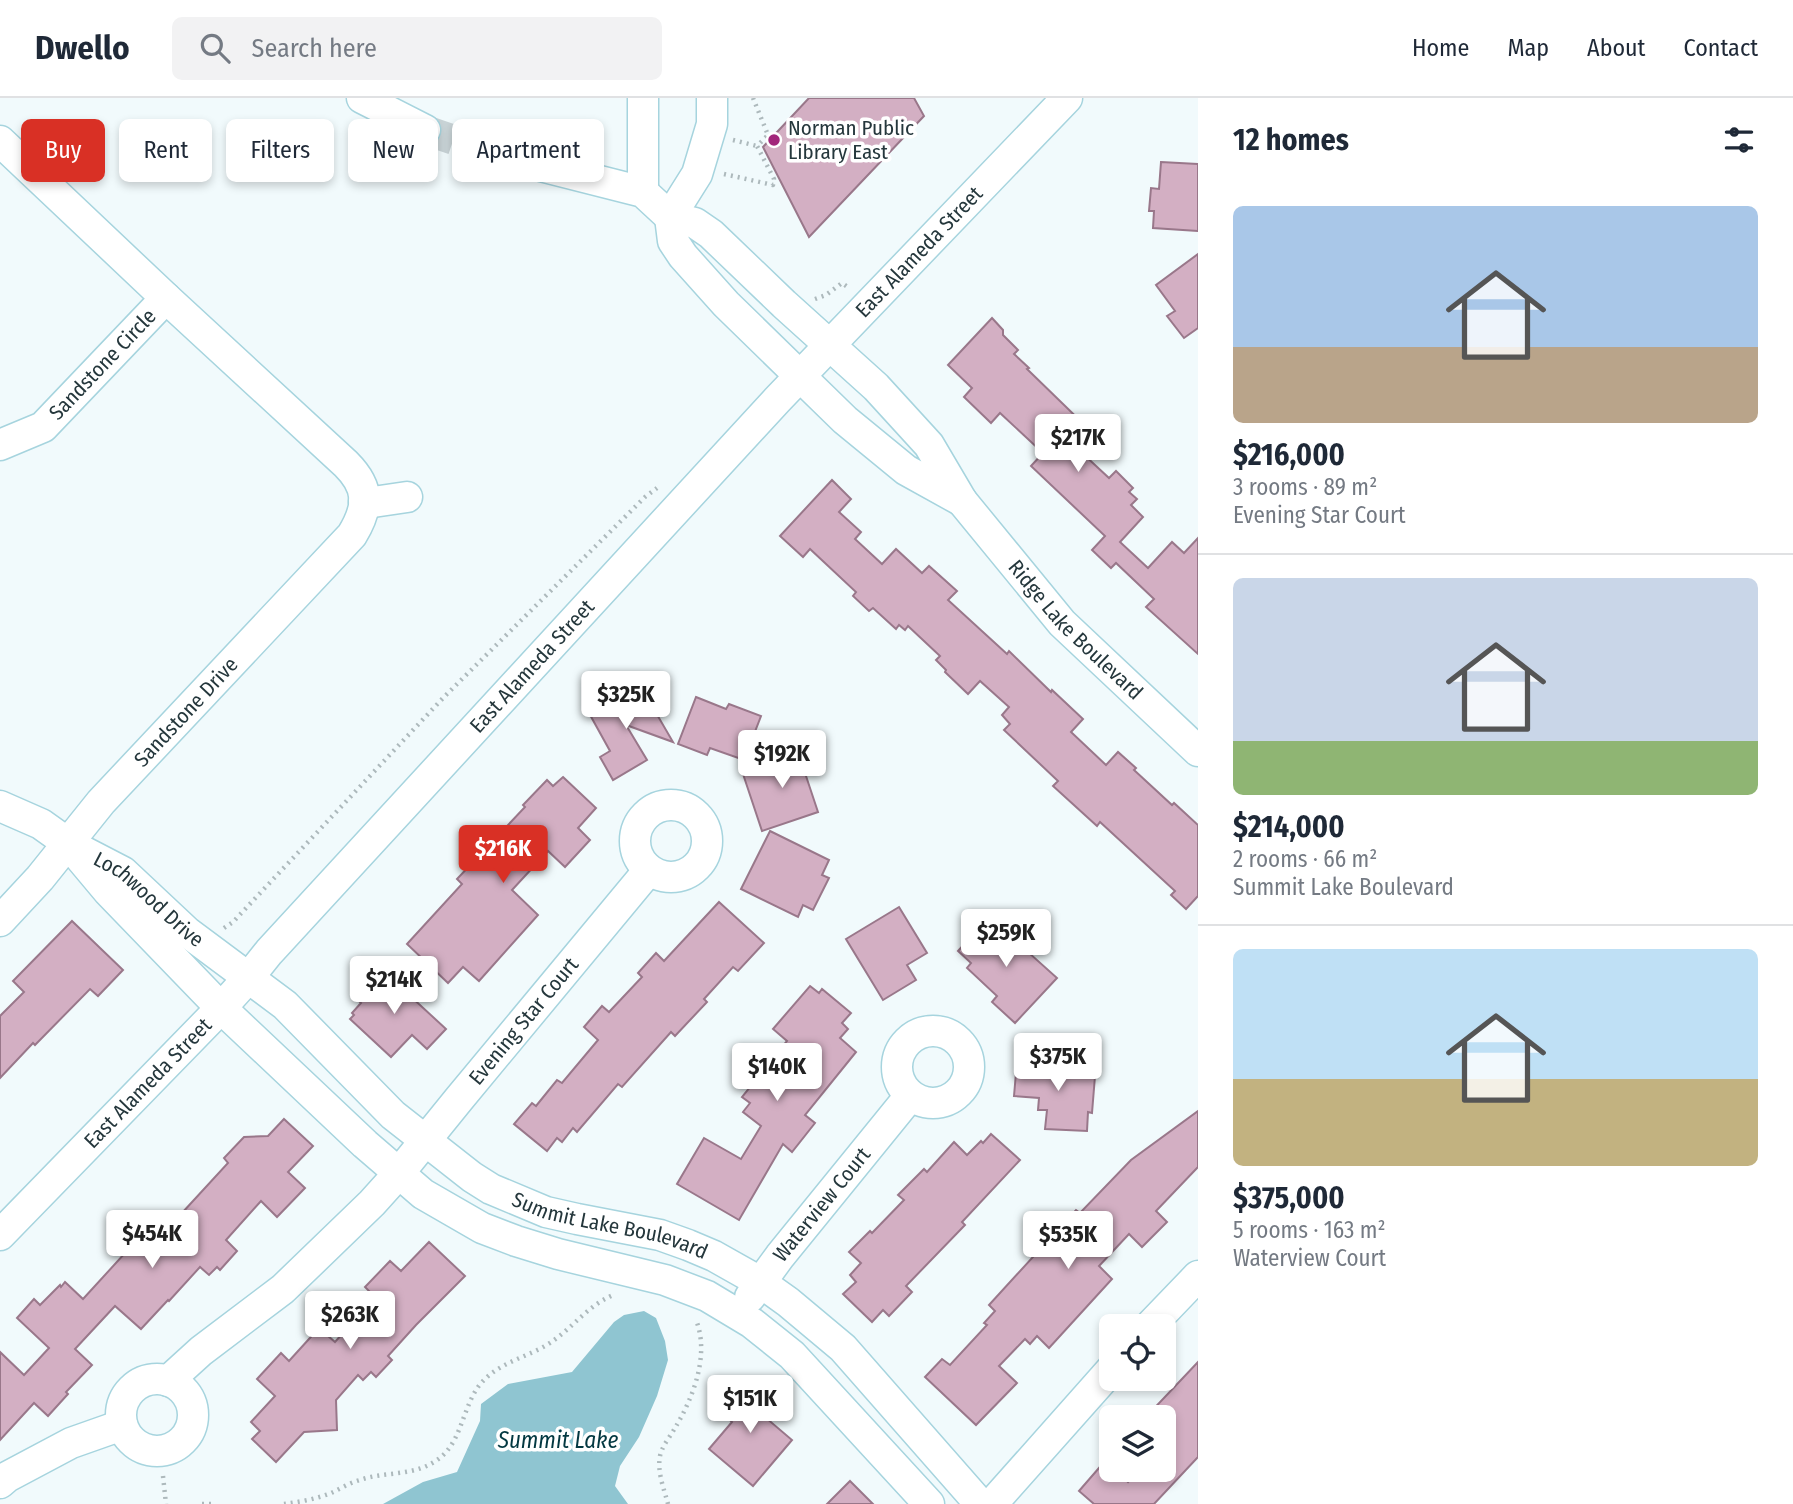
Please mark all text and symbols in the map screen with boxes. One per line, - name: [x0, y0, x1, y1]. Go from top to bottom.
- search box: [172, 17, 662, 80]
- text: Dwello: [35, 28, 130, 68]
- icon: search: [196, 29, 234, 67]
- text: Search here: [252, 33, 377, 64]
- text: Home: [1412, 34, 1469, 62]
- text: Map: [1507, 34, 1549, 62]
- text: About: [1587, 34, 1645, 62]
- text: Contact: [1683, 34, 1758, 62]
- place label: Norman Public Library East: [788, 115, 914, 165]
- chip: Buy: [21, 119, 105, 182]
- chip: Rent: [119, 119, 212, 182]
- chip: Filters: [226, 119, 334, 182]
- chip: New: [348, 119, 438, 182]
- chip: Apartment: [452, 119, 604, 182]
- icon: filters: [1720, 121, 1758, 159]
- text: 12 homes: [1233, 122, 1349, 158]
- marker: Norman Public Library East: [766, 132, 782, 148]
- street label: East Alameda Street: [850, 181, 988, 323]
- icon: home: [1433, 252, 1559, 378]
- street label: Sandstone Circle: [44, 304, 162, 425]
- pin: $217K: [1029, 414, 1127, 474]
- text: $217K: [1051, 423, 1105, 451]
- text: $216,000: [1233, 437, 1345, 473]
- text: 3 rooms · 89 m²: [1233, 473, 1377, 501]
- text: Evening Star Court: [1233, 501, 1405, 529]
- street label: Ridge Lake Boulevard: [1003, 555, 1148, 705]
- street label: East Alameda Street: [464, 594, 600, 738]
- icon: home: [1433, 624, 1559, 750]
- street label: Sandstone Drive: [129, 652, 243, 772]
- pin: $325K: [577, 672, 675, 731]
- text: $325K: [597, 680, 655, 708]
- pin: $192K: [733, 730, 831, 790]
- text: $192K: [754, 739, 810, 767]
- text: $214,000: [1233, 809, 1345, 845]
- pin: $216K: [454, 826, 552, 885]
- text: $216K: [475, 834, 531, 862]
- text: 2 rooms · 66 m²: [1233, 845, 1377, 873]
- street label: Lochwood Drive: [89, 846, 209, 953]
- text: Summit Lake Boulevard: [1233, 873, 1454, 901]
- pin: $259K: [957, 910, 1055, 969]
- text: $259K: [977, 918, 1035, 946]
- street label: Evening Star Court: [463, 952, 584, 1090]
- pin: $214K: [345, 956, 443, 1016]
- text: $214K: [366, 965, 422, 993]
- icon: home: [1433, 995, 1559, 1121]
- street label: East Alameda Street: [79, 1012, 217, 1154]
- pin: $375K: [1009, 1034, 1107, 1093]
- text: $375K: [1030, 1042, 1086, 1070]
- pin: $140K: [728, 1044, 826, 1103]
- text: $140K: [748, 1052, 806, 1080]
- street label: Waterview Court: [768, 1142, 876, 1267]
- text: $375,000: [1233, 1180, 1345, 1216]
- street label: Summit Lake Boulevard: [508, 1186, 712, 1265]
- pin: $454K: [103, 1210, 201, 1270]
- pin: $535K: [1019, 1212, 1117, 1271]
- text: 5 rooms · 163 m²: [1233, 1216, 1386, 1244]
- text: $454K: [122, 1219, 182, 1247]
- text: $535K: [1039, 1220, 1097, 1248]
- text: Waterview Court: [1233, 1244, 1386, 1272]
- pin: $263K: [301, 1292, 399, 1351]
- text: $263K: [321, 1300, 379, 1328]
- map controls: [1099, 1314, 1176, 1482]
- button: locate: [1099, 1314, 1176, 1391]
- pin: $151K: [701, 1376, 799, 1435]
- text: $151K: [723, 1384, 777, 1412]
- button: layers: [1099, 1405, 1176, 1482]
- water label: Summit Lake: [497, 1426, 618, 1454]

